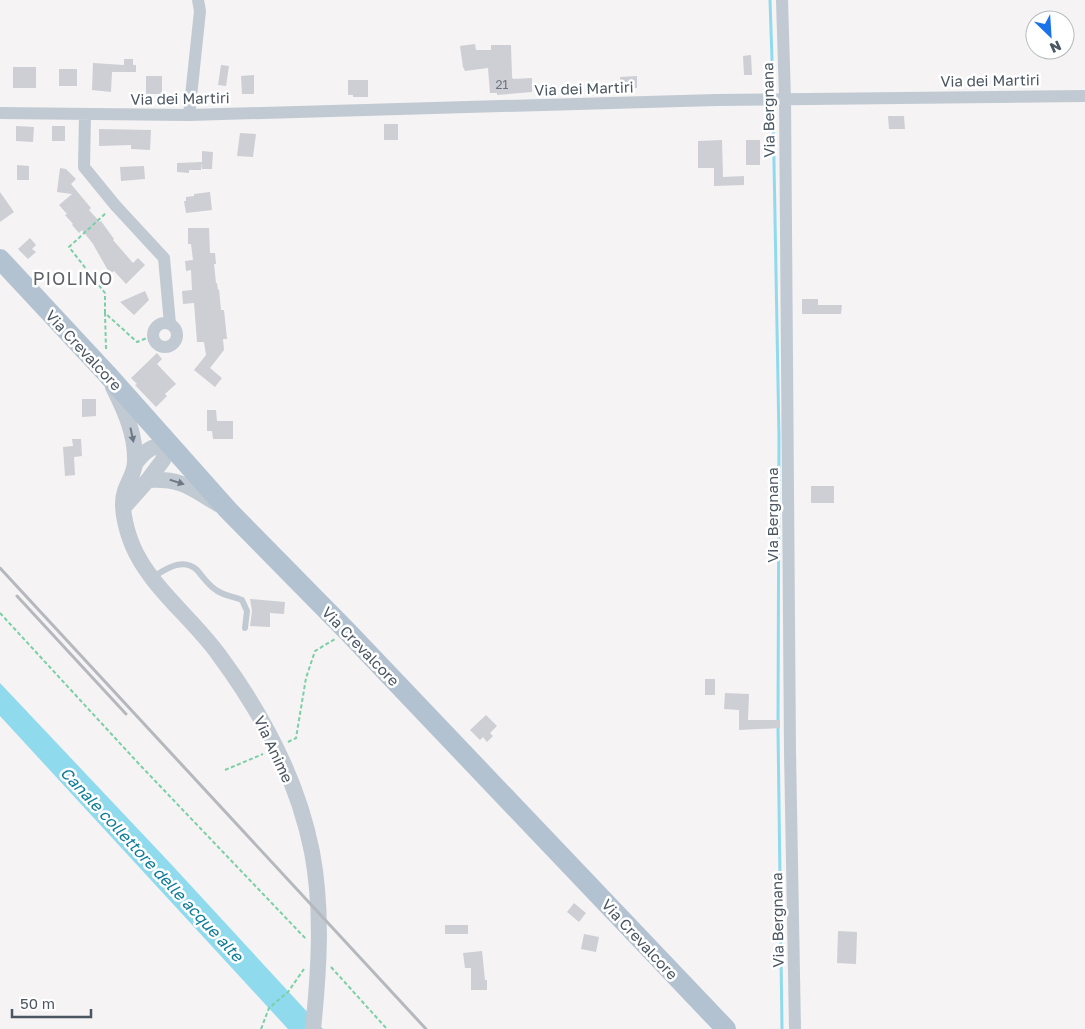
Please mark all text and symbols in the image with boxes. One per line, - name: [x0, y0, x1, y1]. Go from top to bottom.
- north arrow: [1025, 10, 1075, 60]
- text: N: [1047, 37, 1064, 57]
- street label: Via Bergnana: [758, 62, 778, 158]
- street label: Via dei Martiri: [940, 70, 1040, 90]
- house number: 21: [496, 77, 509, 92]
- street label: Via dei Martiri: [534, 77, 634, 99]
- street label: Via dei Martiri: [130, 88, 230, 108]
- district label: PIOLINO: [33, 267, 113, 289]
- street label: Via Crevalcore: [42, 306, 126, 394]
- one-way arrow: [128, 427, 136, 442]
- street label: Via Bergnana: [763, 467, 781, 563]
- one-way arrow: [170, 478, 185, 486]
- street label: Via Crevalcore: [319, 603, 404, 690]
- street label: Via Anime: [251, 713, 297, 785]
- water label: Canale collettore delle acque alte: [56, 763, 249, 967]
- street label: Via Bergnana: [767, 872, 787, 968]
- street label: Via Crevalcore: [598, 895, 682, 983]
- scale bar: [12, 986, 91, 1018]
- text: 50 m: [20, 994, 55, 1012]

